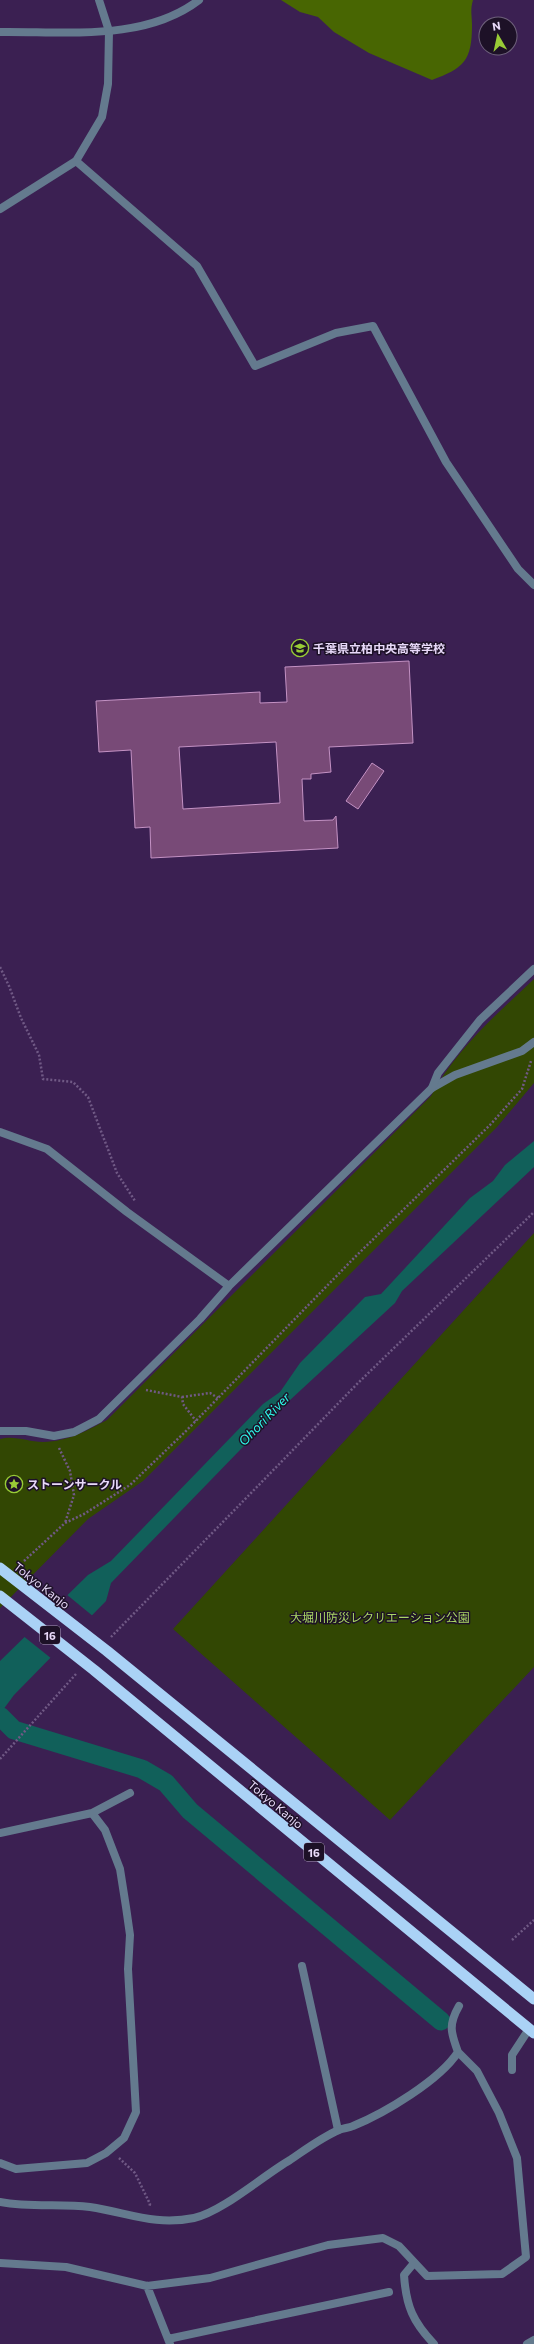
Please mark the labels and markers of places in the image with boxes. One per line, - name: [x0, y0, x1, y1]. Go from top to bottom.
- school or university icon: 千葉県立柏中央高等学校: [290, 638, 310, 658]
- place label: 千葉県立柏中央高等学校: [313, 641, 445, 655]
- place icon: ストーンサークル: [4, 1474, 24, 1494]
- place label: ストーンサークル: [27, 1477, 122, 1491]

